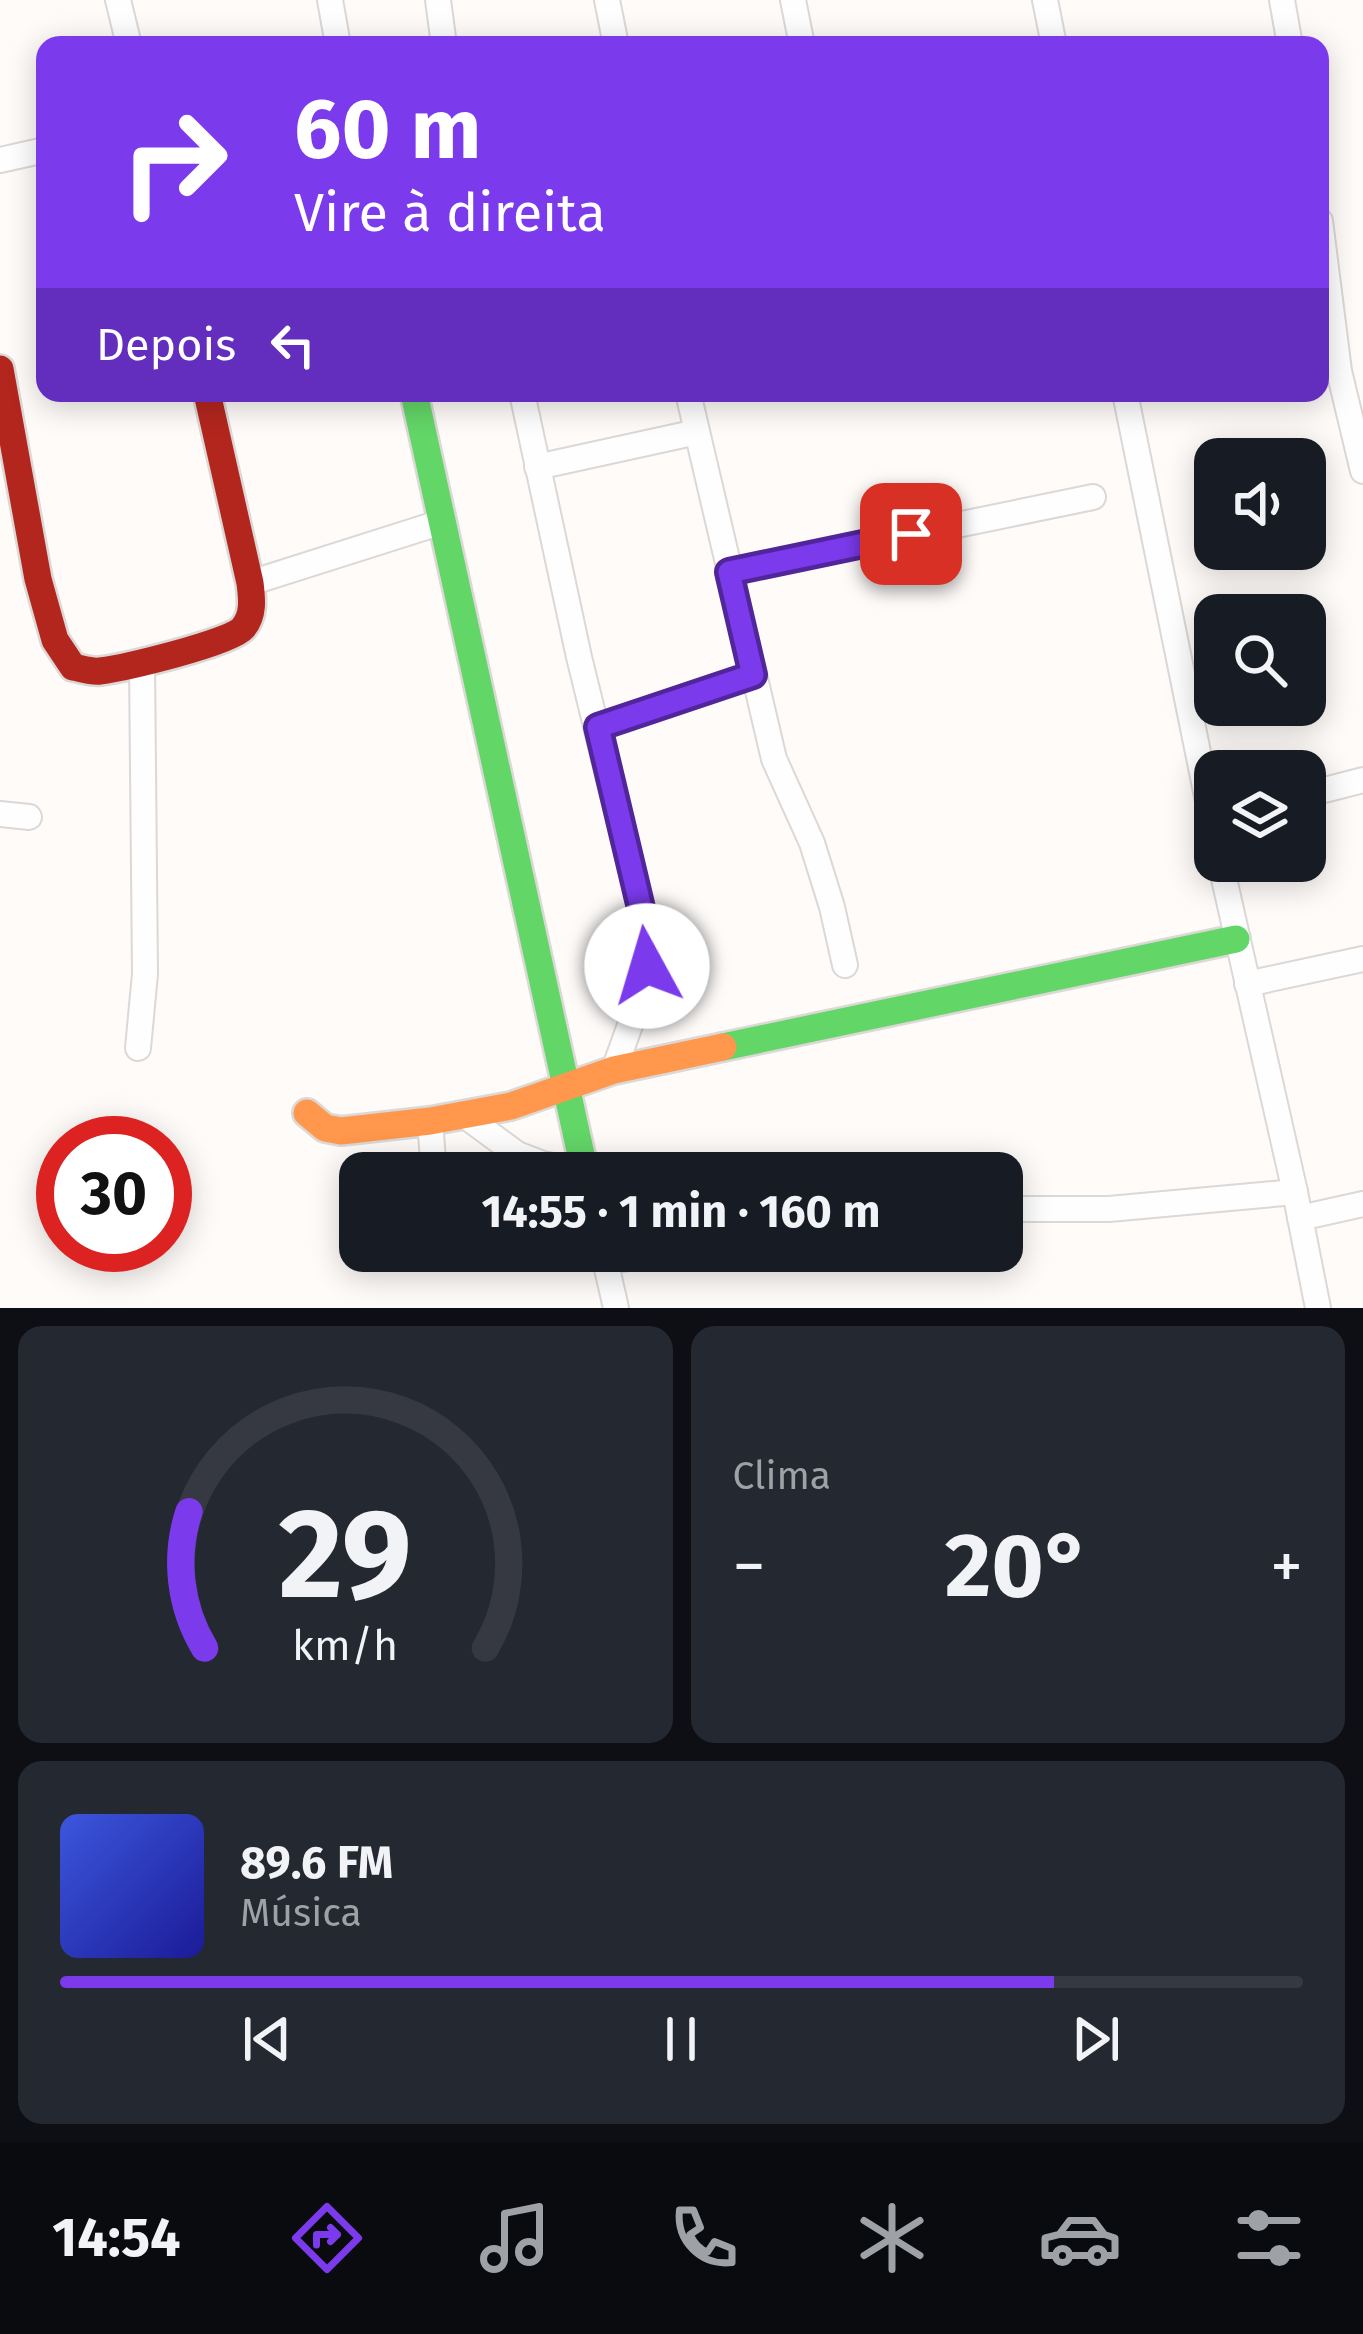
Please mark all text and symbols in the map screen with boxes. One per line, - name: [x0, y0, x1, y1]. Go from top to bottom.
- text: 60 m: [294, 79, 481, 180]
- icon: right: [96, 84, 252, 240]
- text: Vire à direita: [294, 181, 606, 245]
- icon: left: [260, 312, 326, 378]
- text: Depois: [96, 318, 236, 372]
- map controls: [1194, 438, 1326, 882]
- button: sound: [1194, 438, 1326, 570]
- pin: [860, 483, 962, 585]
- icon: arrive: [878, 501, 944, 567]
- button: search: [1194, 594, 1326, 726]
- button: layers: [1194, 750, 1326, 882]
- position arrow: [584, 903, 710, 1029]
- speed limit sign: 30: [36, 1116, 192, 1272]
- text: 14:55 · 1 min · 160 m: [481, 1185, 881, 1239]
- text: Clima: [733, 1453, 831, 1499]
- text: 29: [279, 1480, 412, 1630]
- text: 20°: [945, 1512, 1091, 1620]
- text: −: [733, 1527, 766, 1606]
- text: +: [1270, 1527, 1303, 1606]
- text: km/h: [292, 1619, 398, 1670]
- text: 89.6 FM: [240, 1836, 393, 1890]
- text: Música: [240, 1890, 362, 1936]
- icon: previous: [234, 2006, 300, 2072]
- icon: pause: [648, 2006, 714, 2072]
- icon: next: [1063, 2006, 1129, 2072]
- icon: directions: [285, 2196, 369, 2280]
- icon: music: [473, 2196, 557, 2280]
- icon: phone: [662, 2196, 746, 2280]
- icon: climate: [850, 2196, 934, 2280]
- icon: car: [1038, 2196, 1122, 2280]
- icon: filters: [1227, 2196, 1311, 2280]
- text: 14:54: [52, 2206, 181, 2270]

